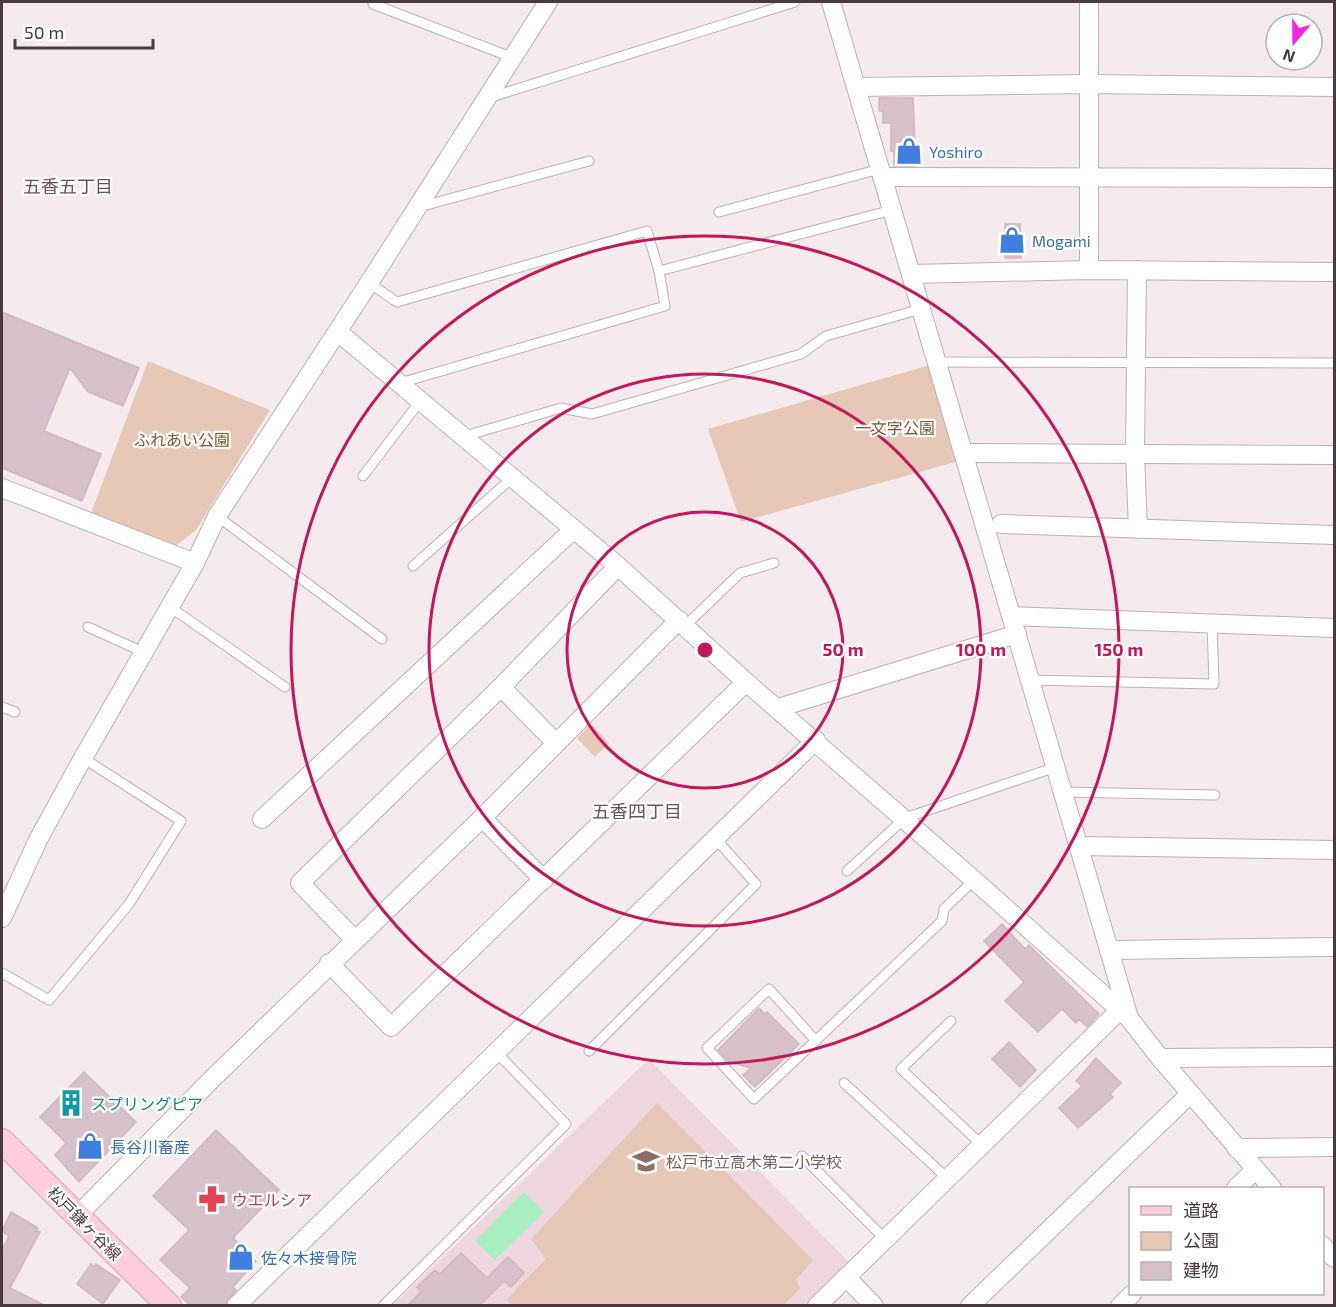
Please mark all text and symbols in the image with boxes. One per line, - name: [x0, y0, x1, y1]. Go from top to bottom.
- scale bar: [15, 12, 153, 50]
- north arrow: [1264, 12, 1324, 72]
- text: 50 m: [24, 21, 64, 43]
- text: N: [1280, 46, 1297, 67]
- shop icon: Yoshiro: [894, 136, 924, 166]
- place label: Yoshiro: [929, 142, 983, 161]
- district label: 五香五丁目: [23, 175, 113, 197]
- shop icon: Mogami: [997, 225, 1027, 255]
- place label: Mogami: [1032, 231, 1091, 250]
- park label: 一文字公園: [855, 418, 935, 437]
- park label: ふれあい公園: [134, 430, 230, 449]
- text: 50 m: [822, 638, 864, 660]
- text: 100 m: [956, 638, 1006, 660]
- text: 150 m: [1095, 638, 1143, 660]
- centre of rings: [695, 640, 715, 660]
- district label: 五香四丁目: [592, 800, 682, 822]
- building icon: スプリングピア: [56, 1088, 86, 1118]
- place label: スプリングピア: [91, 1094, 203, 1113]
- shop icon: 長谷川畜産: [75, 1131, 105, 1161]
- place label: 長谷川畜産: [110, 1137, 190, 1156]
- school or university icon: 松戸市立高木第二小学校: [631, 1146, 661, 1176]
- place label: 松戸市立高木第二小学校: [666, 1152, 842, 1171]
- street label: 松戸鎌ヶ谷線: [44, 1182, 126, 1264]
- pharmacy icon: ウエルシア: [197, 1184, 227, 1214]
- legend: [1129, 1187, 1324, 1295]
- place label: ウエルシア: [232, 1190, 312, 1209]
- text: 道路: [1183, 1199, 1219, 1221]
- text: 公園: [1183, 1229, 1219, 1251]
- shop icon: 佐々木接骨院: [226, 1242, 256, 1272]
- place label: 佐々木接骨院: [261, 1248, 357, 1267]
- text: 建物: [1183, 1259, 1219, 1281]

